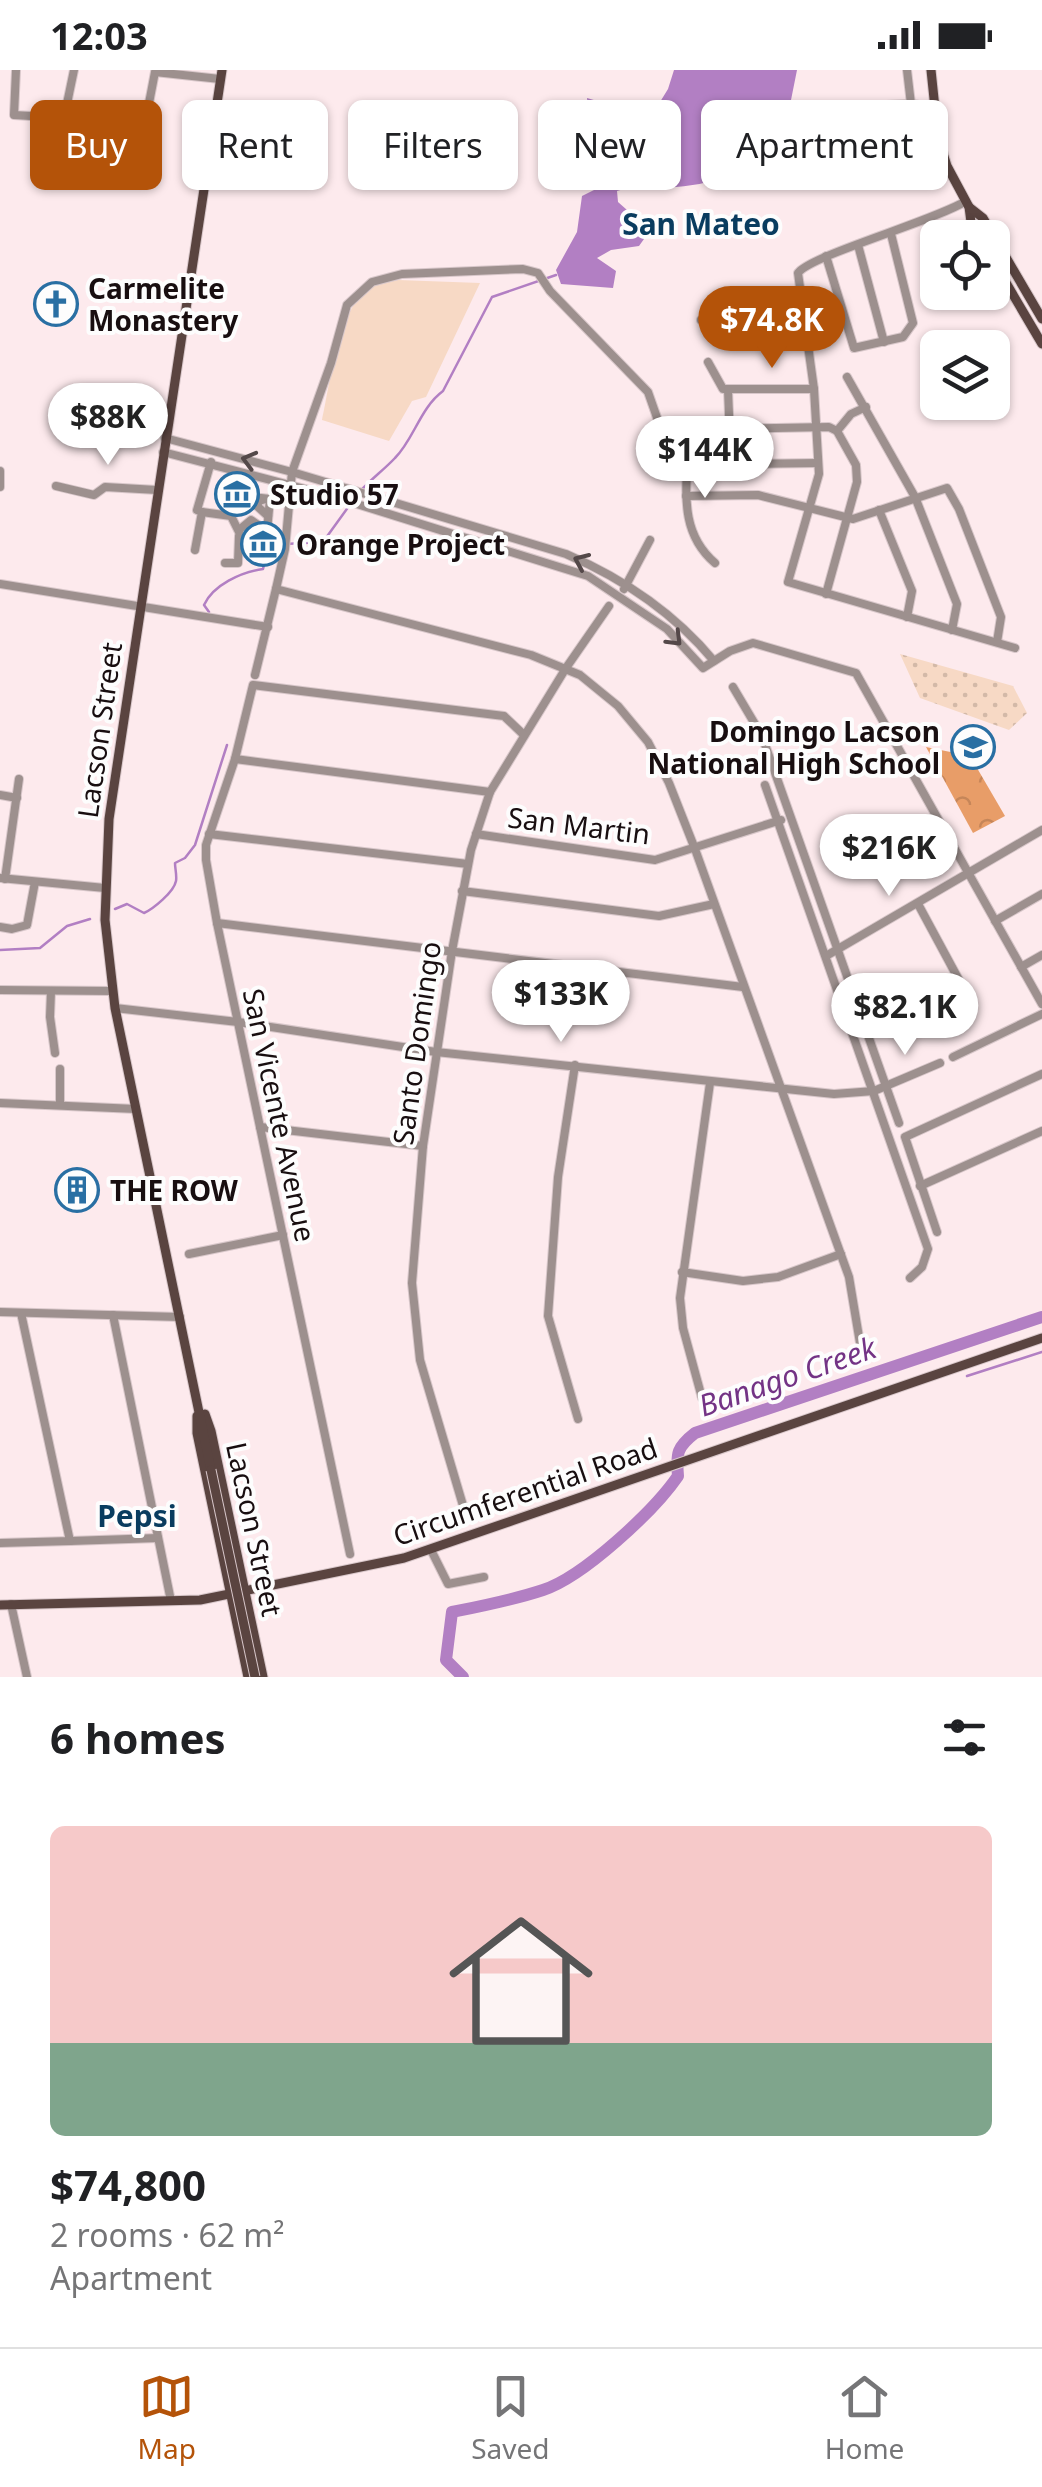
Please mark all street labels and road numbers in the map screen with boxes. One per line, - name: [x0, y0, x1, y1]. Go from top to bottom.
- street label: Lacson Street: [68, 640, 130, 820]
- street label: San Martin: [506, 797, 652, 853]
- street label: Santo Domingo: [383, 939, 449, 1147]
- street label: San Vicente Avenue: [235, 985, 325, 1245]
- street label: Circumferential Road: [388, 1428, 662, 1554]
- street label: Lacson Street: [218, 1439, 292, 1619]

